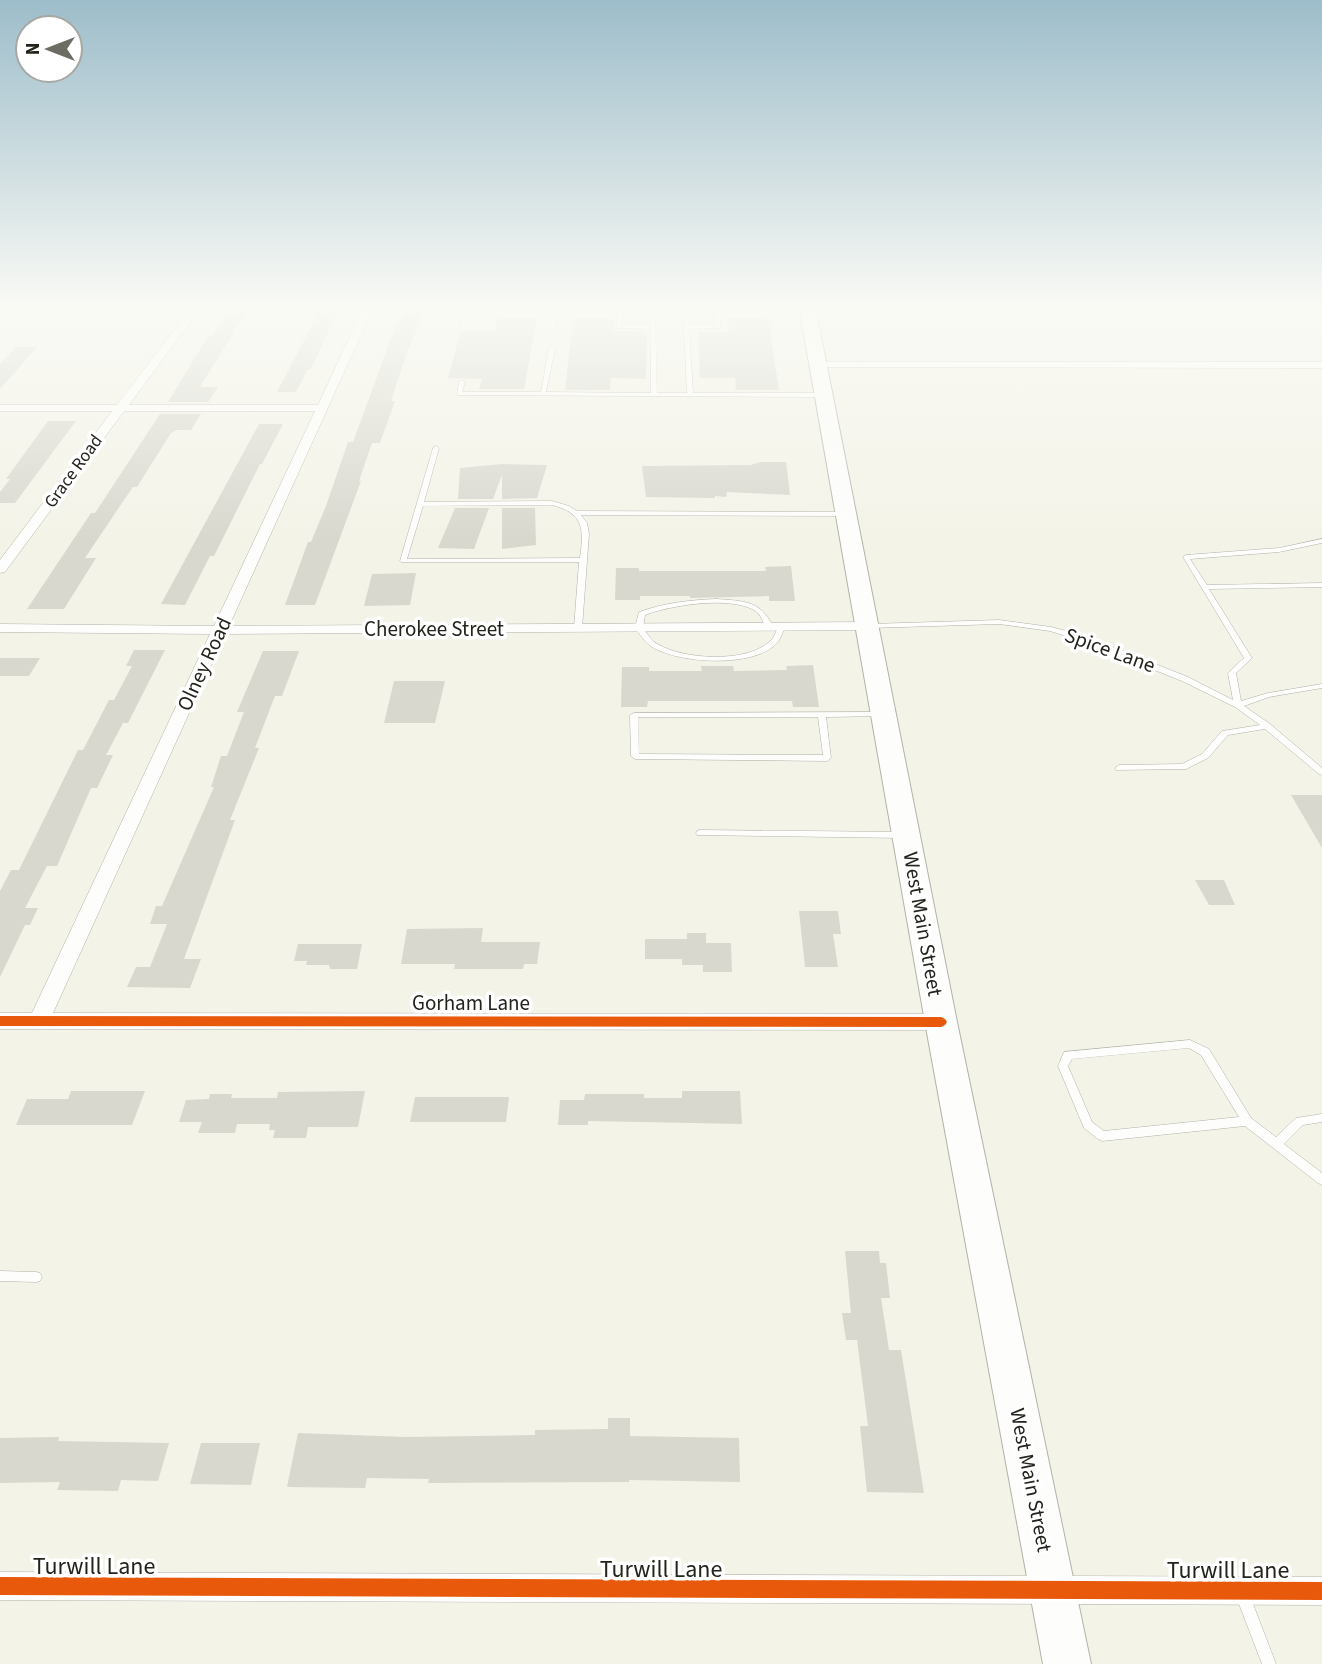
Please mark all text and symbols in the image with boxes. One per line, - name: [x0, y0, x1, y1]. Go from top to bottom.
- north arrow: [14, 14, 84, 84]
- text: N: [20, 43, 47, 55]
- street label: Grace Road: [38, 430, 108, 513]
- street label: Olney Road: [169, 612, 239, 716]
- street label: Cherokee Street: [364, 614, 504, 644]
- street label: Spice Lane: [1060, 620, 1160, 680]
- street label: West Main Street: [896, 850, 950, 998]
- street label: Gorham Lane: [412, 988, 530, 1018]
- street label: West Main Street: [1002, 1406, 1060, 1554]
- street label: Turwill Lane: [33, 1549, 155, 1584]
- street label: Turwill Lane: [600, 1552, 722, 1587]
- street label: Turwill Lane: [1167, 1553, 1289, 1588]

